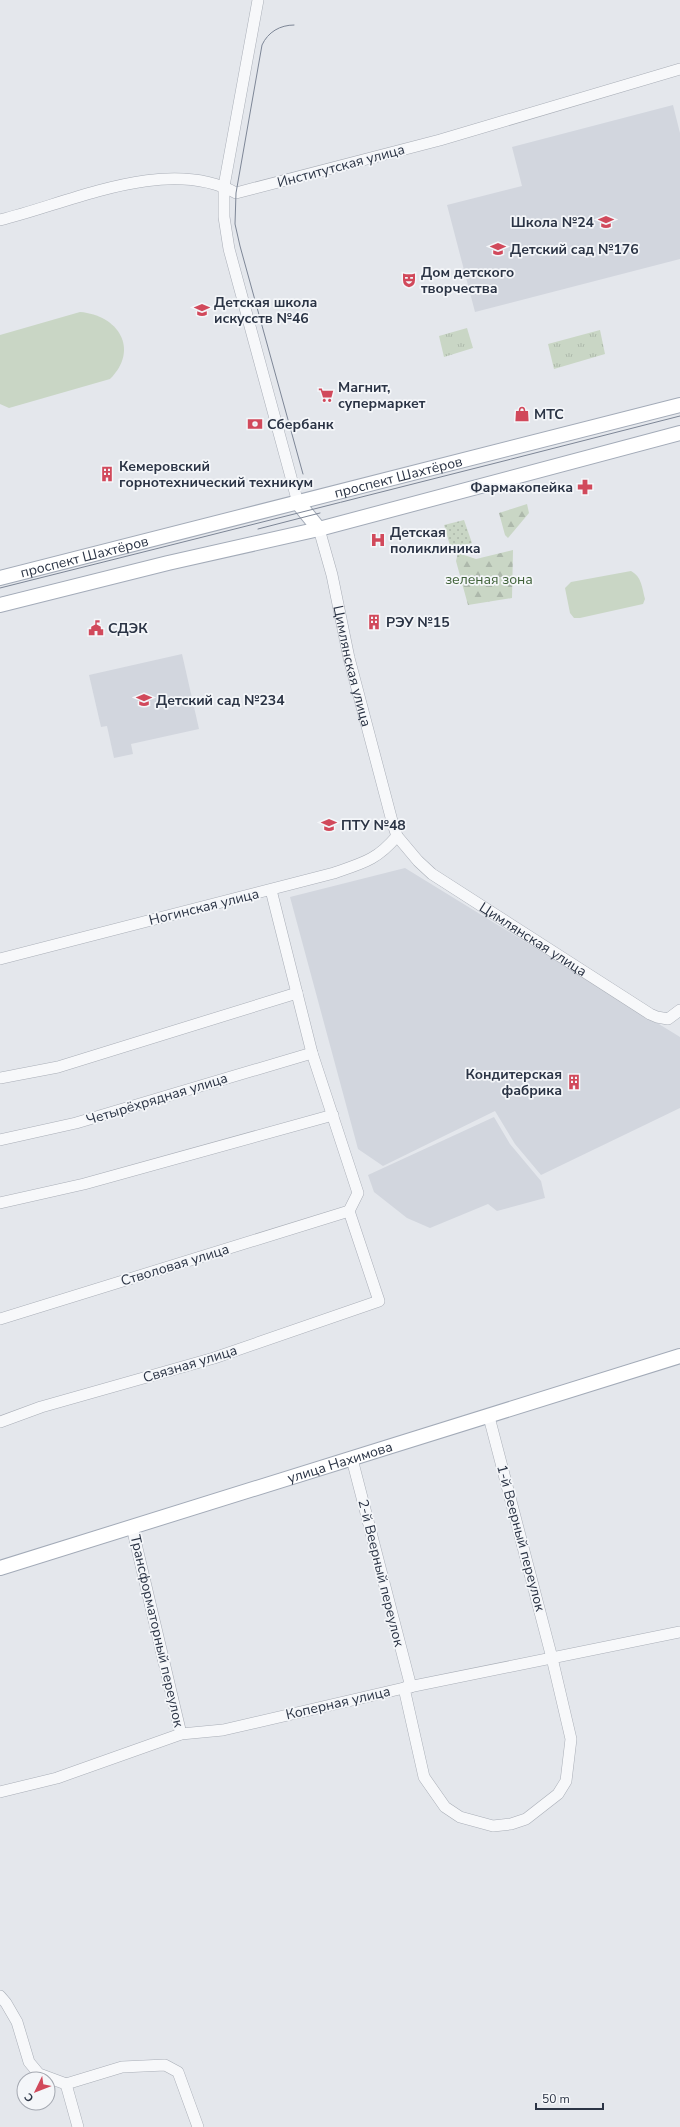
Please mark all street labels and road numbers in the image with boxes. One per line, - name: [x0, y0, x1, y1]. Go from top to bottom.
- street label: Институтская улица: [275, 140, 407, 192]
- street label: проспект Шахтёров: [332, 451, 465, 502]
- street label: проспект Шахтёров: [18, 531, 151, 582]
- street label: Цимлянская улица: [329, 604, 376, 729]
- street label: Ногинская улица: [147, 884, 261, 930]
- street label: Цимлянская улица: [476, 898, 591, 981]
- street label: Четырёхрядная улица: [84, 1068, 230, 1130]
- street label: Стволовая улица: [118, 1239, 232, 1291]
- street label: Связная улица: [141, 1341, 239, 1387]
- street label: улица Нахимова: [285, 1437, 395, 1487]
- street label: 1-й Веерный переулок: [492, 1463, 550, 1614]
- street label: 2-й Веерный переулок: [354, 1497, 409, 1649]
- street label: Трансформаторный переулок: [126, 1533, 189, 1730]
- street label: Коперная улица: [284, 1682, 392, 1724]

